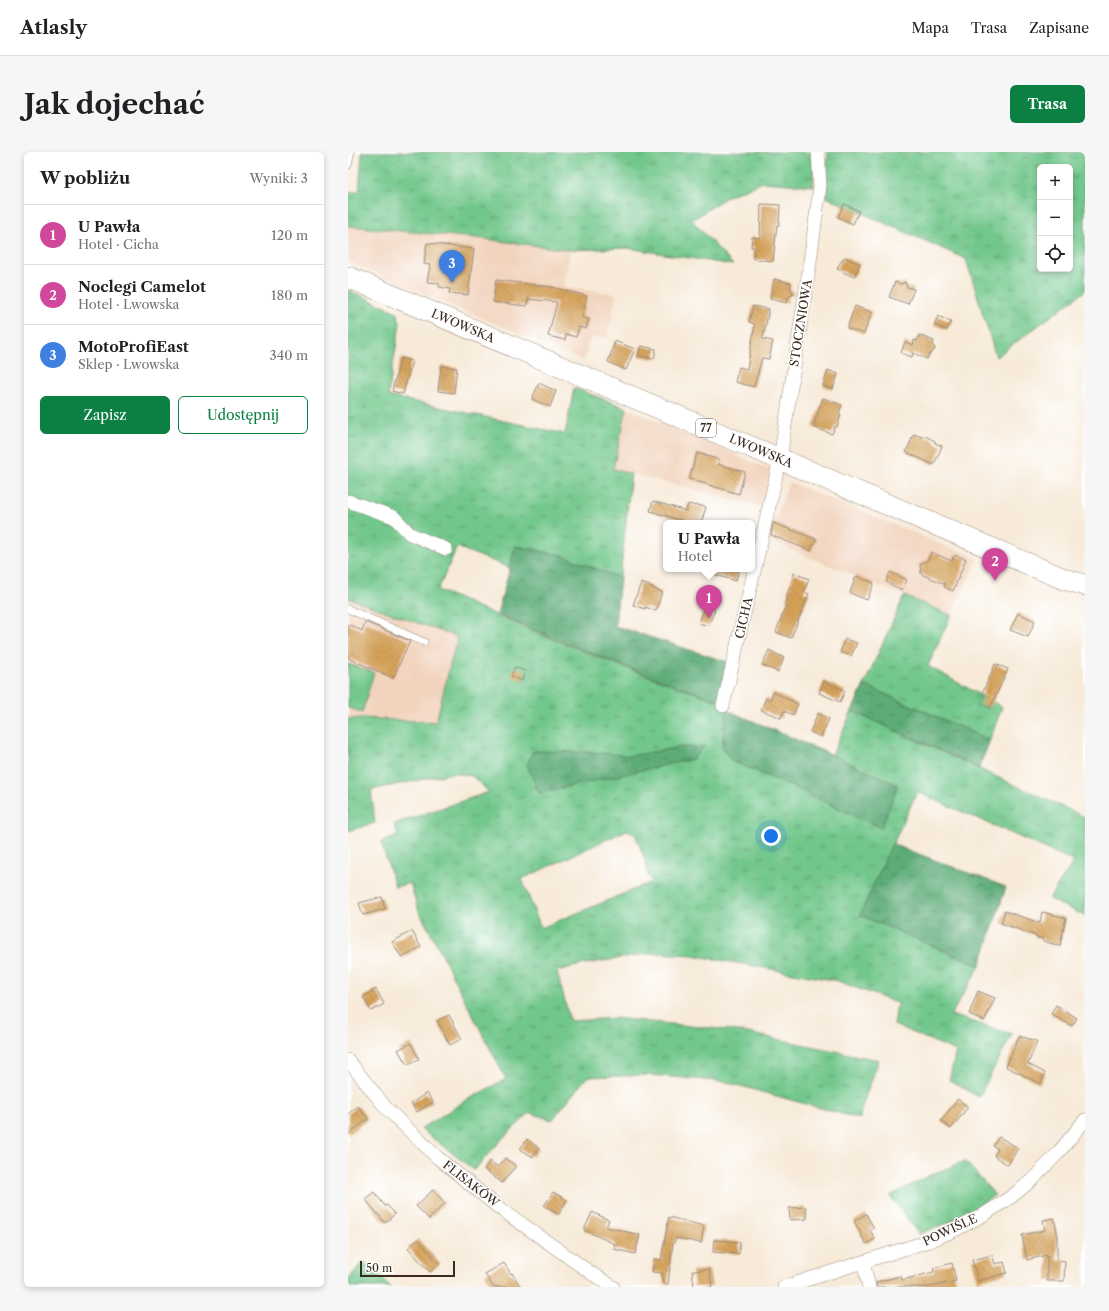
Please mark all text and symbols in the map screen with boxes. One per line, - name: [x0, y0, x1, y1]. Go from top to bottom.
- text: Atlasly: [20, 16, 87, 39]
- text: Mapa: [911, 19, 949, 37]
- text: Trasa: [971, 19, 1007, 37]
- text: Zapisane: [1029, 19, 1089, 37]
- button: Trasa: [1010, 85, 1085, 123]
- text: Jak dojechać: [24, 87, 204, 121]
- map controls: [1037, 164, 1073, 272]
- button: +: [1037, 164, 1073, 200]
- text: W pobliżu: [40, 168, 130, 188]
- text: Wyniki: 3: [249, 170, 308, 186]
- button: −: [1037, 200, 1073, 236]
- text: U Pawła: [78, 217, 140, 236]
- text: 1: [50, 227, 56, 243]
- text: 120 m: [271, 227, 308, 243]
- text: Hotel · Cicha: [78, 236, 159, 252]
- button: locate: [1037, 236, 1073, 272]
- pin: 3: [439, 250, 465, 283]
- text: Noclegi Camelot: [78, 277, 206, 296]
- street label: STOCZNIOWA: [786, 277, 815, 368]
- text: 2: [49, 287, 57, 303]
- text: 180 m: [271, 287, 308, 303]
- text: Hotel · Lwowska: [78, 296, 179, 312]
- street label: LWOWSKA: [429, 305, 498, 346]
- text: MotoProfiEast: [78, 337, 189, 356]
- text: 3: [49, 347, 57, 363]
- text: 340 m: [270, 347, 308, 363]
- text: Sklep · Lwowska: [78, 356, 179, 372]
- button: Zapisz: [40, 396, 170, 434]
- button: Udostępnij: [178, 396, 308, 434]
- road number: 77: [696, 419, 716, 437]
- street label: LWOWSKA: [727, 430, 796, 471]
- popup: [663, 520, 755, 572]
- text: U Pawła: [678, 529, 740, 548]
- text: Hotel: [678, 548, 712, 564]
- pin: 2: [982, 548, 1008, 581]
- pin: 1: [696, 585, 722, 618]
- street label: CICHA: [731, 595, 756, 640]
- your location: [761, 826, 781, 846]
- street label: FLISAKÓW: [440, 1156, 504, 1211]
- street label: POWIŚLE: [920, 1209, 979, 1249]
- scale bar: [360, 1259, 455, 1278]
- text: 50 m: [366, 1261, 392, 1275]

